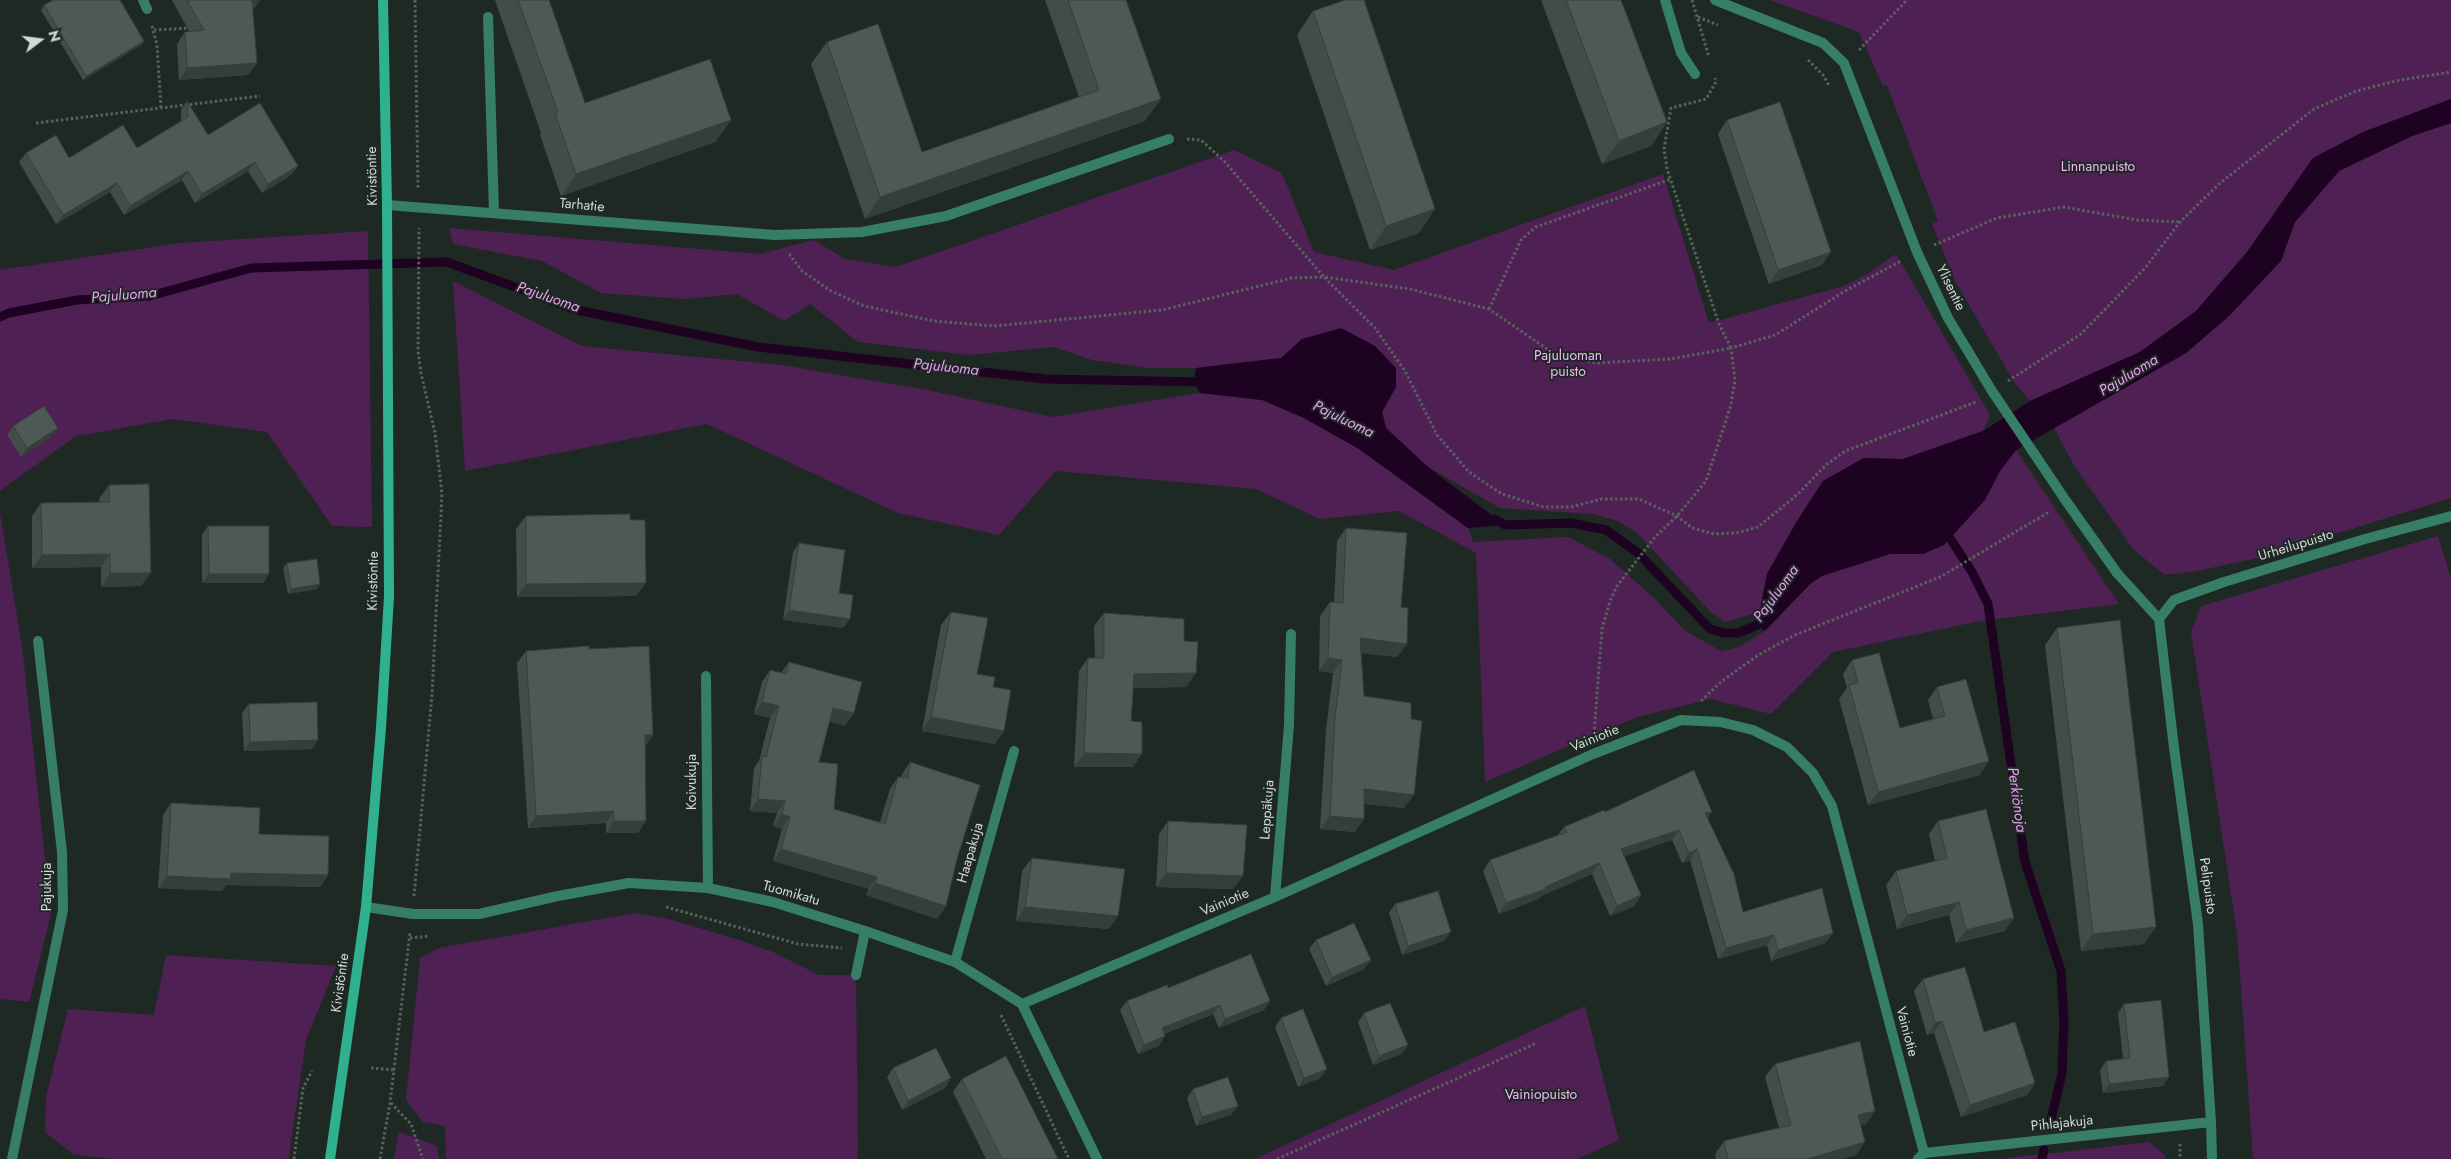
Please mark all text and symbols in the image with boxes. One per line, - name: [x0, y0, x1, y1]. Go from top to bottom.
- north arrow: [15, 15, 65, 65]
- text: N: [43, 28, 66, 44]
- street label: Kivistöntie: [364, 146, 382, 206]
- park label: Linnanpuisto: [2061, 160, 2135, 176]
- street label: Tarhatie: [559, 196, 605, 216]
- street label: Ylisentie: [1932, 262, 1968, 314]
- water label: Pajuluoma: [514, 279, 582, 317]
- water label: Pajuluoma: [90, 284, 158, 308]
- park label: Pajuluoman puisto: [1534, 349, 1602, 382]
- water label: Pajuluoma: [2096, 351, 2162, 401]
- water label: Pajuluoma: [912, 356, 980, 380]
- water label: Pajuluoma: [1310, 398, 1376, 442]
- street label: Urheilupuisto: [2256, 527, 2336, 565]
- street label: Kivistöntie: [365, 551, 383, 611]
- water label: Pajuluoma: [1750, 562, 1804, 626]
- street label: Vainiotie: [1568, 722, 1622, 756]
- street label: Koivukuja: [685, 754, 701, 810]
- water label: Perkiönoja: [2003, 766, 2029, 834]
- street label: Leppäkuja: [1258, 780, 1278, 840]
- street label: Haapakuja: [954, 821, 988, 885]
- street label: Pelipuisto: [2195, 857, 2219, 915]
- street label: Pajukuja: [40, 863, 56, 911]
- street label: Tuomikatu: [761, 878, 821, 910]
- street label: Vainiotie: [1198, 885, 1252, 921]
- street label: Kivistöntie: [329, 952, 353, 1014]
- street label: Vainiotie: [1891, 1005, 1921, 1059]
- park label: Vainiopuisto: [1505, 1088, 1577, 1104]
- street label: Pihlajakuja: [2030, 1112, 2094, 1136]

